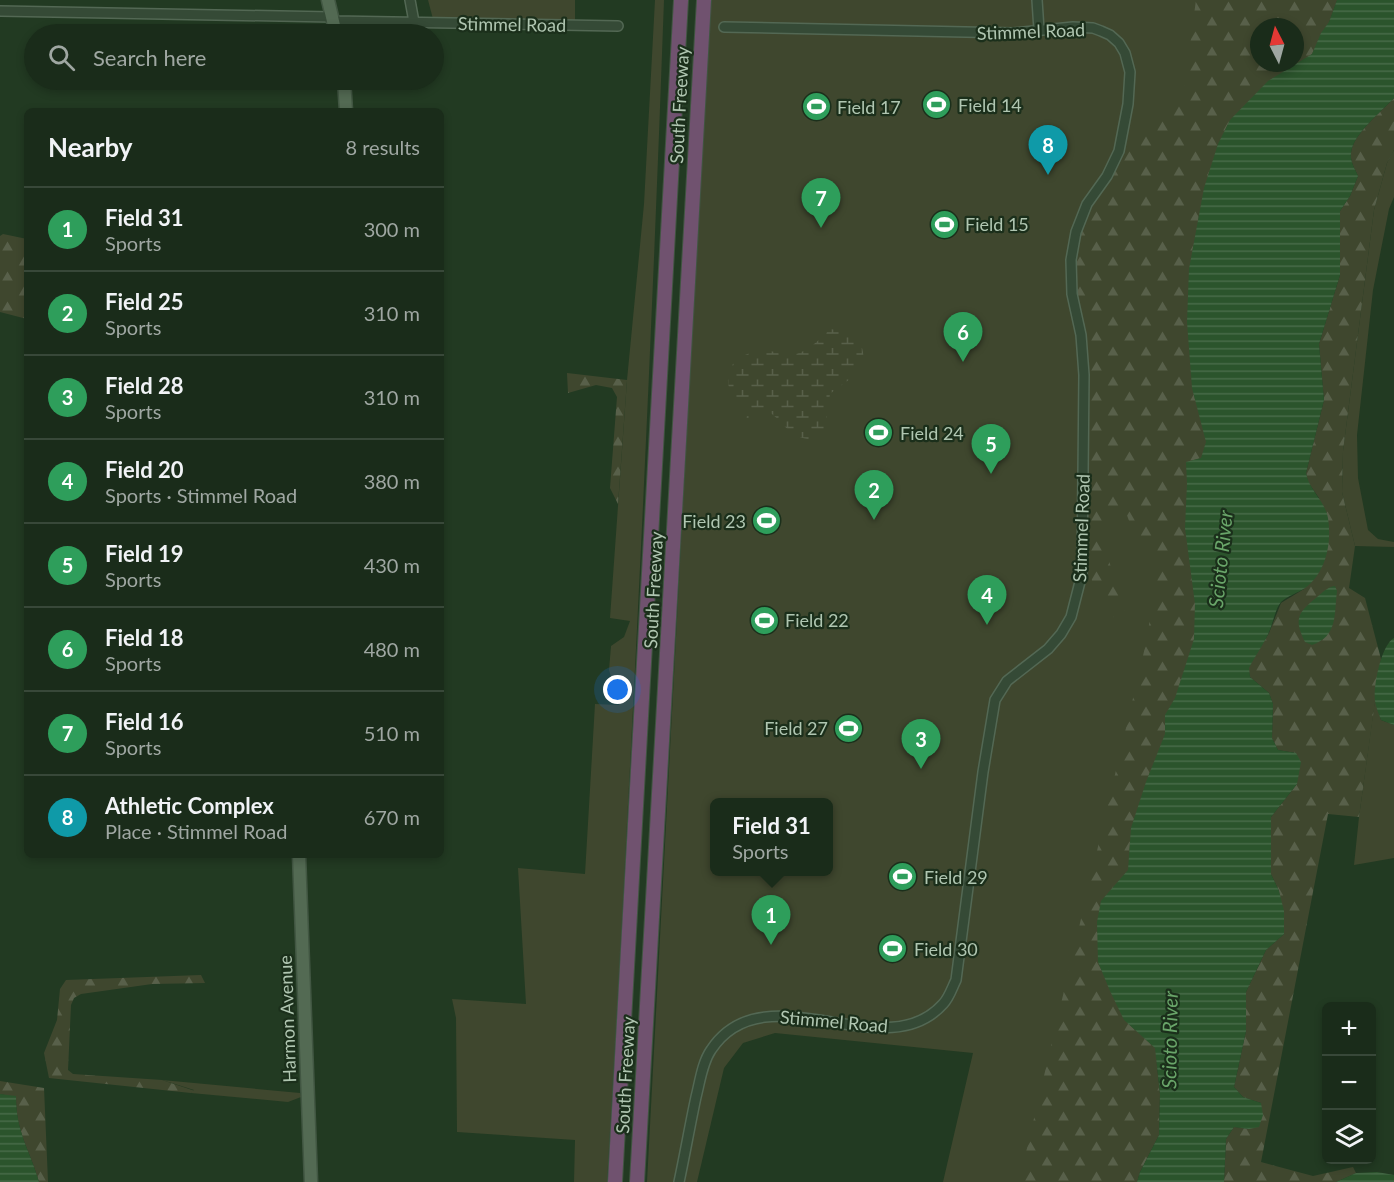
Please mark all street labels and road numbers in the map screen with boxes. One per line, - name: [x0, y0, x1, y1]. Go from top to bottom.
- street label: Stimmel Road: [458, 12, 566, 36]
- street label: Stimmel Road: [976, 18, 1086, 44]
- street label: South Freeway: [665, 45, 693, 164]
- street label: Stimmel Road: [1068, 473, 1094, 583]
- street label: South Freeway: [639, 530, 667, 649]
- street label: Harmon Avenue: [274, 955, 300, 1083]
- street label: Stimmel Road: [779, 1005, 889, 1037]
- street label: South Freeway: [611, 1015, 639, 1134]

